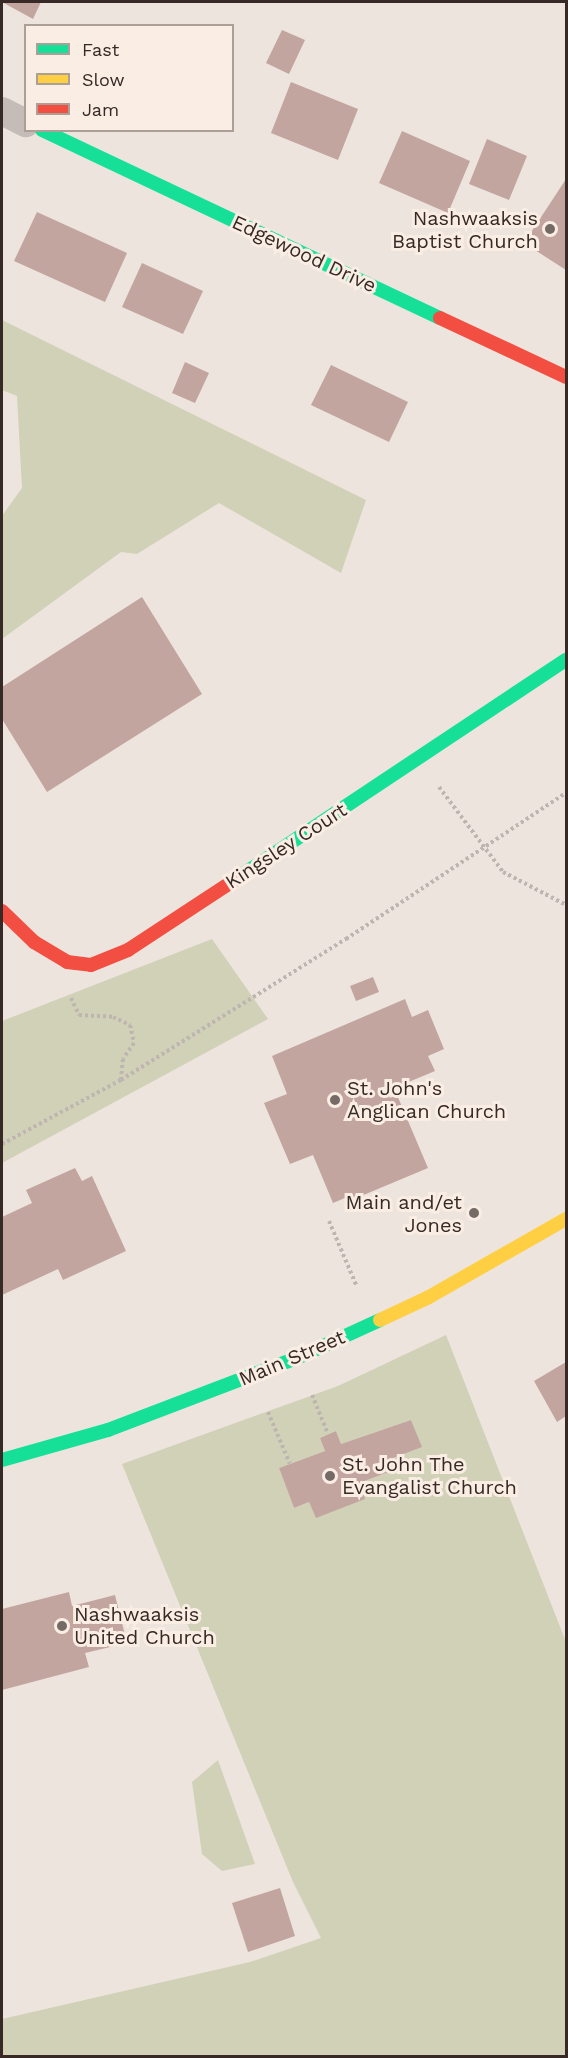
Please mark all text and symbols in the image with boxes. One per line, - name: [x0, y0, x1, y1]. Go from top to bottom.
- legend: [24, 24, 234, 132]
- text: Fast: [82, 39, 119, 60]
- text: Slow: [82, 69, 125, 90]
- text: Jam: [82, 99, 119, 120]
- place label: Nashwaaksis Baptist Church: [392, 206, 538, 253]
- street label: Edgewood Drive: [228, 210, 380, 298]
- marker: Nashwaaksis Baptist Church: [543, 222, 557, 236]
- street label: Kingsley Court: [221, 798, 351, 894]
- place label: St. John's Anglican Church: [347, 1076, 506, 1123]
- marker: St. John's Anglican Church: [328, 1093, 342, 1107]
- place label: Main and/et Jones: [345, 1190, 462, 1237]
- marker: Main and/et Jones: [467, 1206, 481, 1220]
- street label: Main Street: [235, 1325, 349, 1391]
- place label: St. John The Evangalist Church: [342, 1452, 517, 1499]
- marker: St. John The Evangalist Church: [323, 1469, 337, 1483]
- place label: Nashwaaksis United Church: [74, 1602, 215, 1649]
- marker: Nashwaaksis United Church: [55, 1619, 69, 1633]

